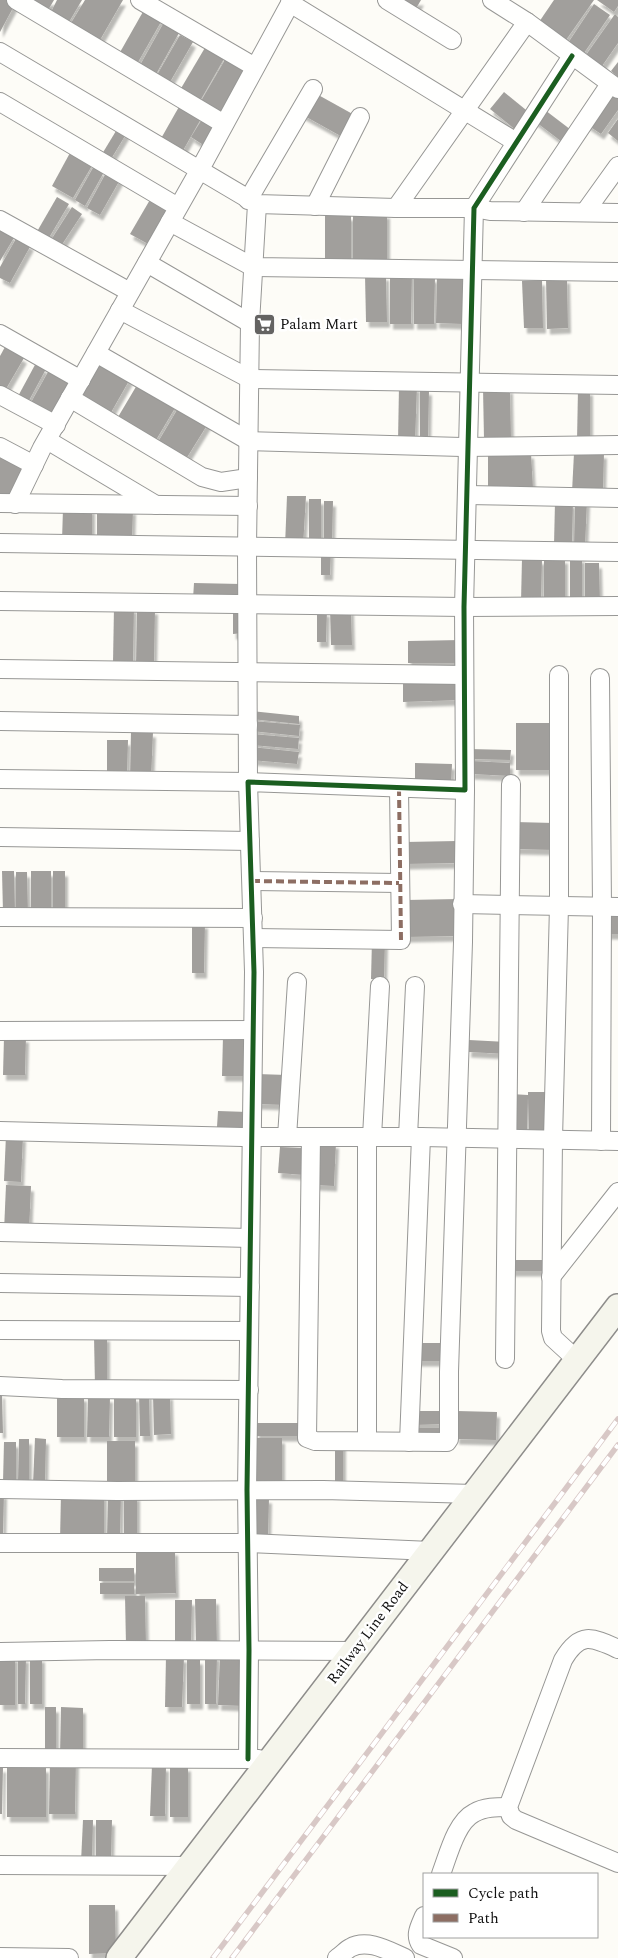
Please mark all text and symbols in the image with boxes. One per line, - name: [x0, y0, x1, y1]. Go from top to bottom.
- supermarket icon: Palam Mart: [252, 312, 276, 336]
- place label: Palam Mart: [280, 313, 358, 336]
- street label: Railway Line Road: [322, 1577, 414, 1689]
- legend: [423, 1873, 598, 1938]
- text: Cycle path: [468, 1882, 539, 1905]
- text: Path: [468, 1907, 499, 1930]

